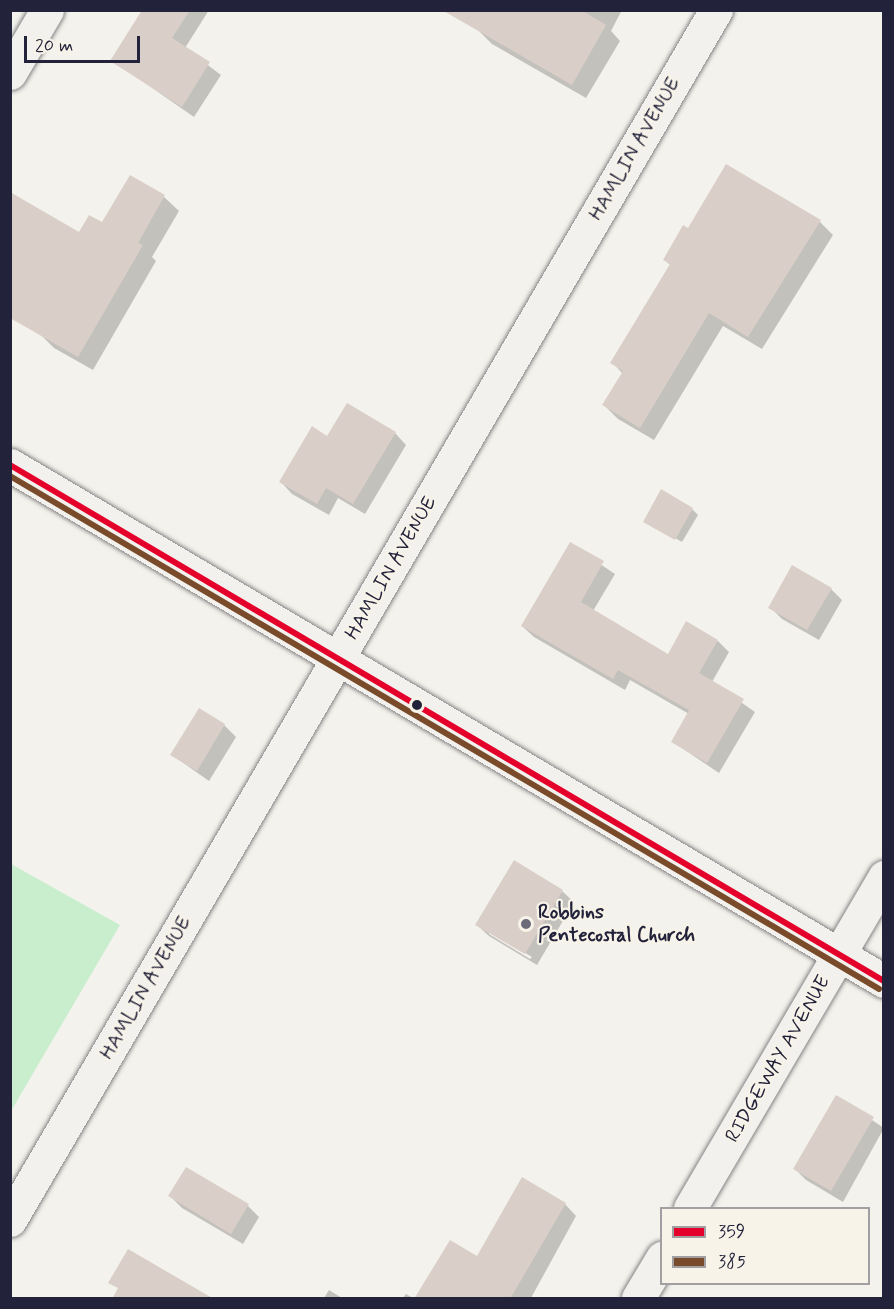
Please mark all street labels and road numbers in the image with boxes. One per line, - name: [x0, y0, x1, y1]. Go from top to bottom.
- street label: HAMLIN AVENUE: [583, 72, 687, 226]
- street label: HAMLIN AVENUE: [339, 491, 443, 645]
- street label: HAMLIN AVENUE: [94, 911, 198, 1065]
- street label: RIDGEWAY AVENUE: [721, 972, 835, 1146]

